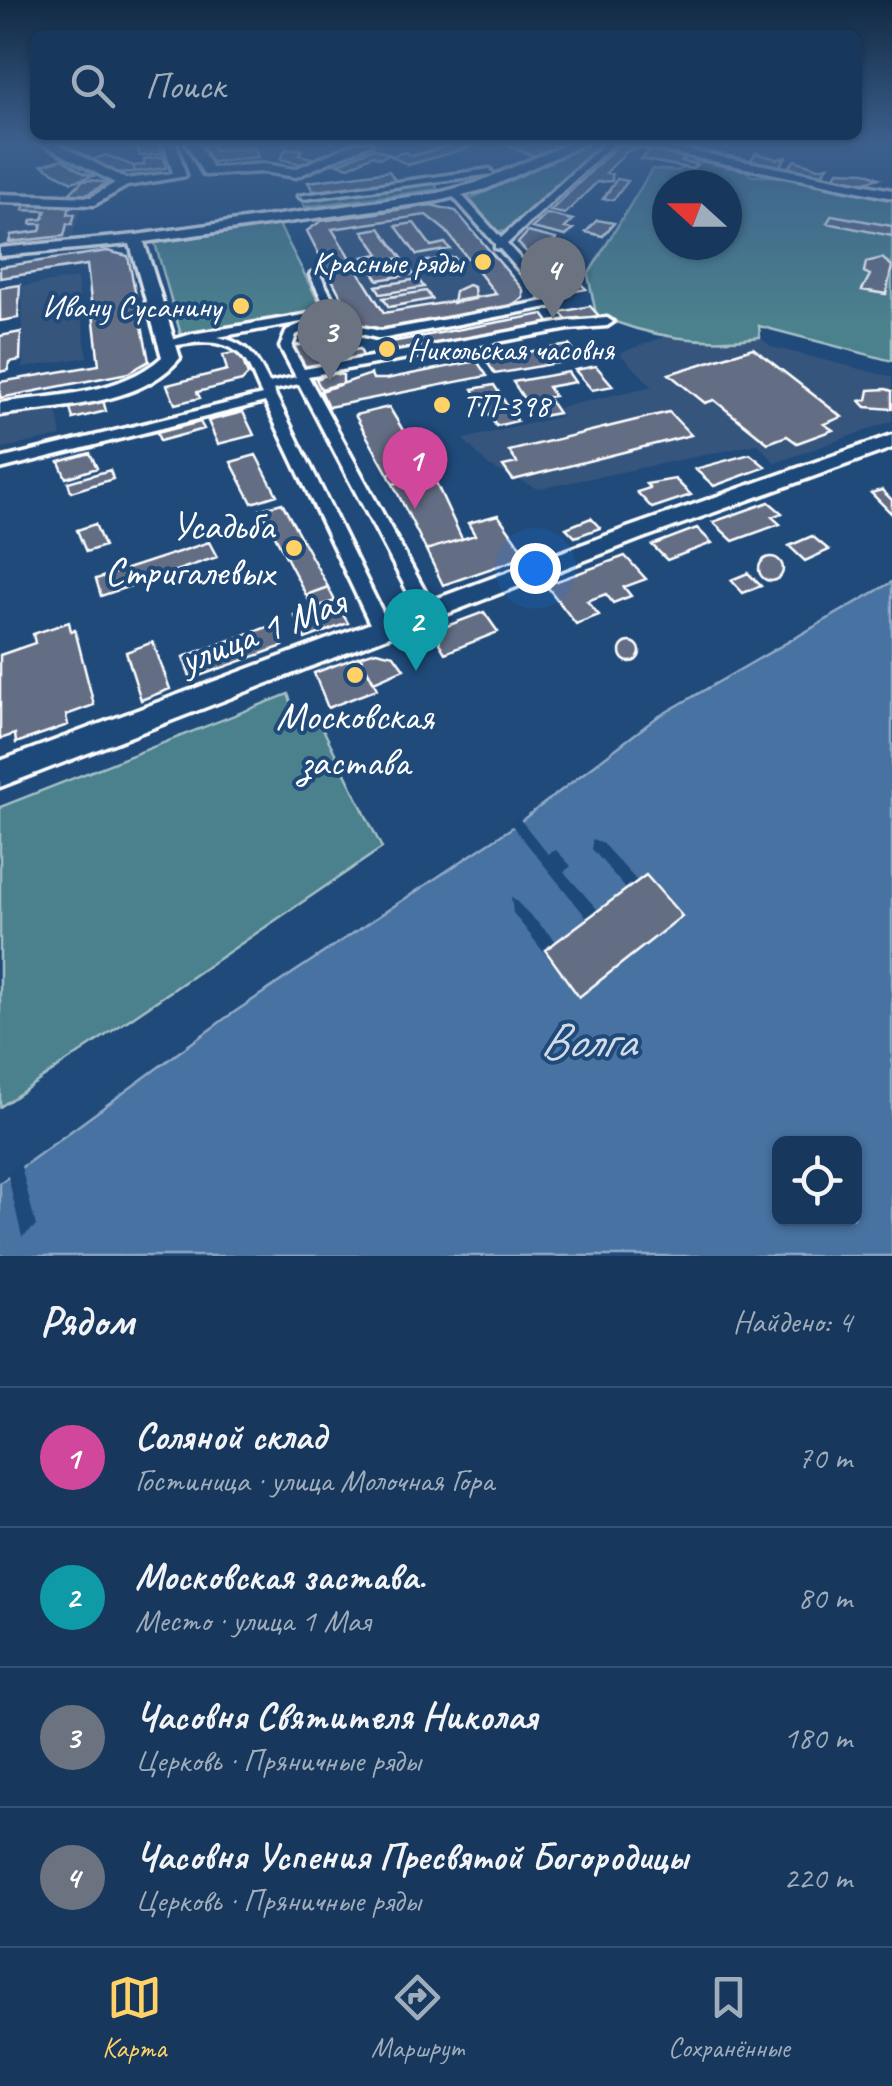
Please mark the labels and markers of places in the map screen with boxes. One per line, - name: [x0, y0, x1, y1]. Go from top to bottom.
- pin: 4: [520, 236, 586, 319]
- place label: Красные ряды: [312, 242, 465, 283]
- marker: Красные ряды: [472, 251, 494, 273]
- place label: Ивану Сусанину: [42, 286, 224, 327]
- marker: Ивану Сусанину: [230, 295, 252, 317]
- pin: 3: [298, 298, 362, 381]
- place label: Никольская часовня: [407, 329, 616, 370]
- marker: Никольская часовня: [376, 338, 398, 360]
- place label: ТП-398: [462, 385, 552, 426]
- marker: ТП-398: [431, 394, 453, 416]
- pin: 1: [382, 426, 448, 509]
- place label: Усадьба Стригалевых: [104, 501, 277, 597]
- marker: Усадьба Стригалевых: [283, 537, 305, 559]
- pin: 2: [384, 588, 448, 671]
- marker: Московская застава: [344, 664, 366, 686]
- place label: Московская застава: [276, 691, 435, 787]

